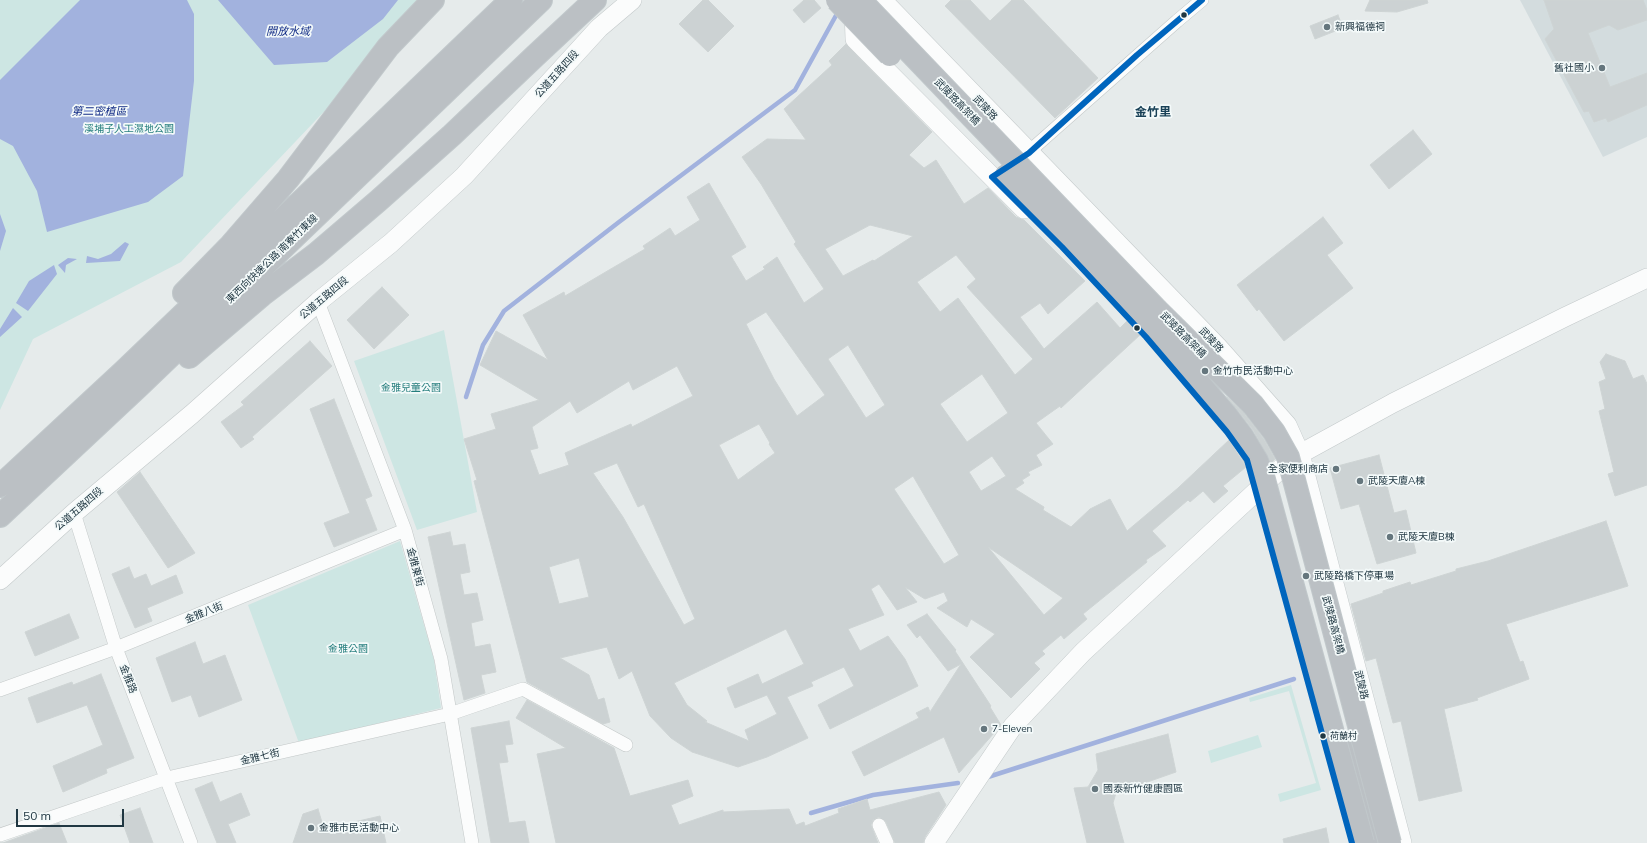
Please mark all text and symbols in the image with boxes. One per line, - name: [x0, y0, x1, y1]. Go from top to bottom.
- unlabelled marker: [1179, 10, 1189, 20]
- place label: 新興福德祠: [1335, 21, 1385, 33]
- marker: 新興福德祠: [1322, 22, 1332, 32]
- water label: 開放水域: [266, 25, 310, 39]
- street label: 公道五路四段: [532, 48, 582, 100]
- place label: 舊社國小: [1554, 62, 1594, 74]
- marker: 舊社國小: [1597, 63, 1607, 73]
- street label: 武陵路高架橋: [932, 76, 982, 128]
- street label: 武陵路: [970, 93, 1000, 123]
- water label: 第二密植區: [72, 105, 126, 119]
- district label: 金竹里: [1135, 105, 1171, 119]
- park label: 溪埔子人工濕地公園: [84, 123, 174, 135]
- street label: 東西向快速公路 南寮竹東線: [224, 212, 320, 306]
- street label: 公道五路四段: [297, 274, 351, 322]
- street label: 武陵路高架橋: [1158, 310, 1208, 360]
- unlabelled marker: [1132, 323, 1142, 333]
- street label: 武陵路: [1196, 325, 1226, 355]
- place label: 金竹市民活動中心: [1213, 365, 1293, 377]
- marker: 金竹市民活動中心: [1200, 366, 1210, 376]
- park label: 金雅兒童公園: [381, 382, 441, 394]
- place label: 全家便利商店: [1268, 463, 1328, 475]
- marker: 全家便利商店: [1331, 464, 1341, 474]
- place label: 武陵天廈A棟: [1368, 475, 1425, 487]
- marker: 武陵天廈A棟: [1355, 476, 1365, 486]
- street label: 公道五路四段: [52, 485, 106, 533]
- place label: 武陵天廈B棟: [1398, 531, 1455, 543]
- marker: 武陵天廈B棟: [1385, 532, 1395, 542]
- street label: 金雅東街: [404, 546, 426, 588]
- place label: 武陵路橋下停車場: [1314, 570, 1394, 582]
- marker: 武陵路橋下停車場: [1301, 571, 1311, 581]
- street label: 武陵路高架橋: [1319, 594, 1347, 656]
- street label: 金雅八街: [183, 600, 225, 626]
- park label: 金雅公園: [328, 643, 368, 655]
- street label: 金雅路: [117, 663, 139, 695]
- street label: 武陵路: [1352, 669, 1370, 701]
- place label: 7-Eleven: [992, 723, 1032, 735]
- marker: 7-Eleven: [979, 724, 989, 734]
- marker: 荷蘭村: [1318, 731, 1328, 741]
- place label: 荷蘭村: [1330, 731, 1357, 741]
- street label: 金雅七街: [239, 747, 281, 767]
- place label: 國泰新竹健康園區: [1103, 783, 1183, 795]
- marker: 國泰新竹健康園區: [1090, 784, 1100, 794]
- scale bar: [18, 801, 126, 827]
- text: 50 m: [23, 808, 51, 823]
- place label: 金雅市民活動中心: [319, 822, 399, 834]
- marker: 金雅市民活動中心: [306, 823, 316, 833]

